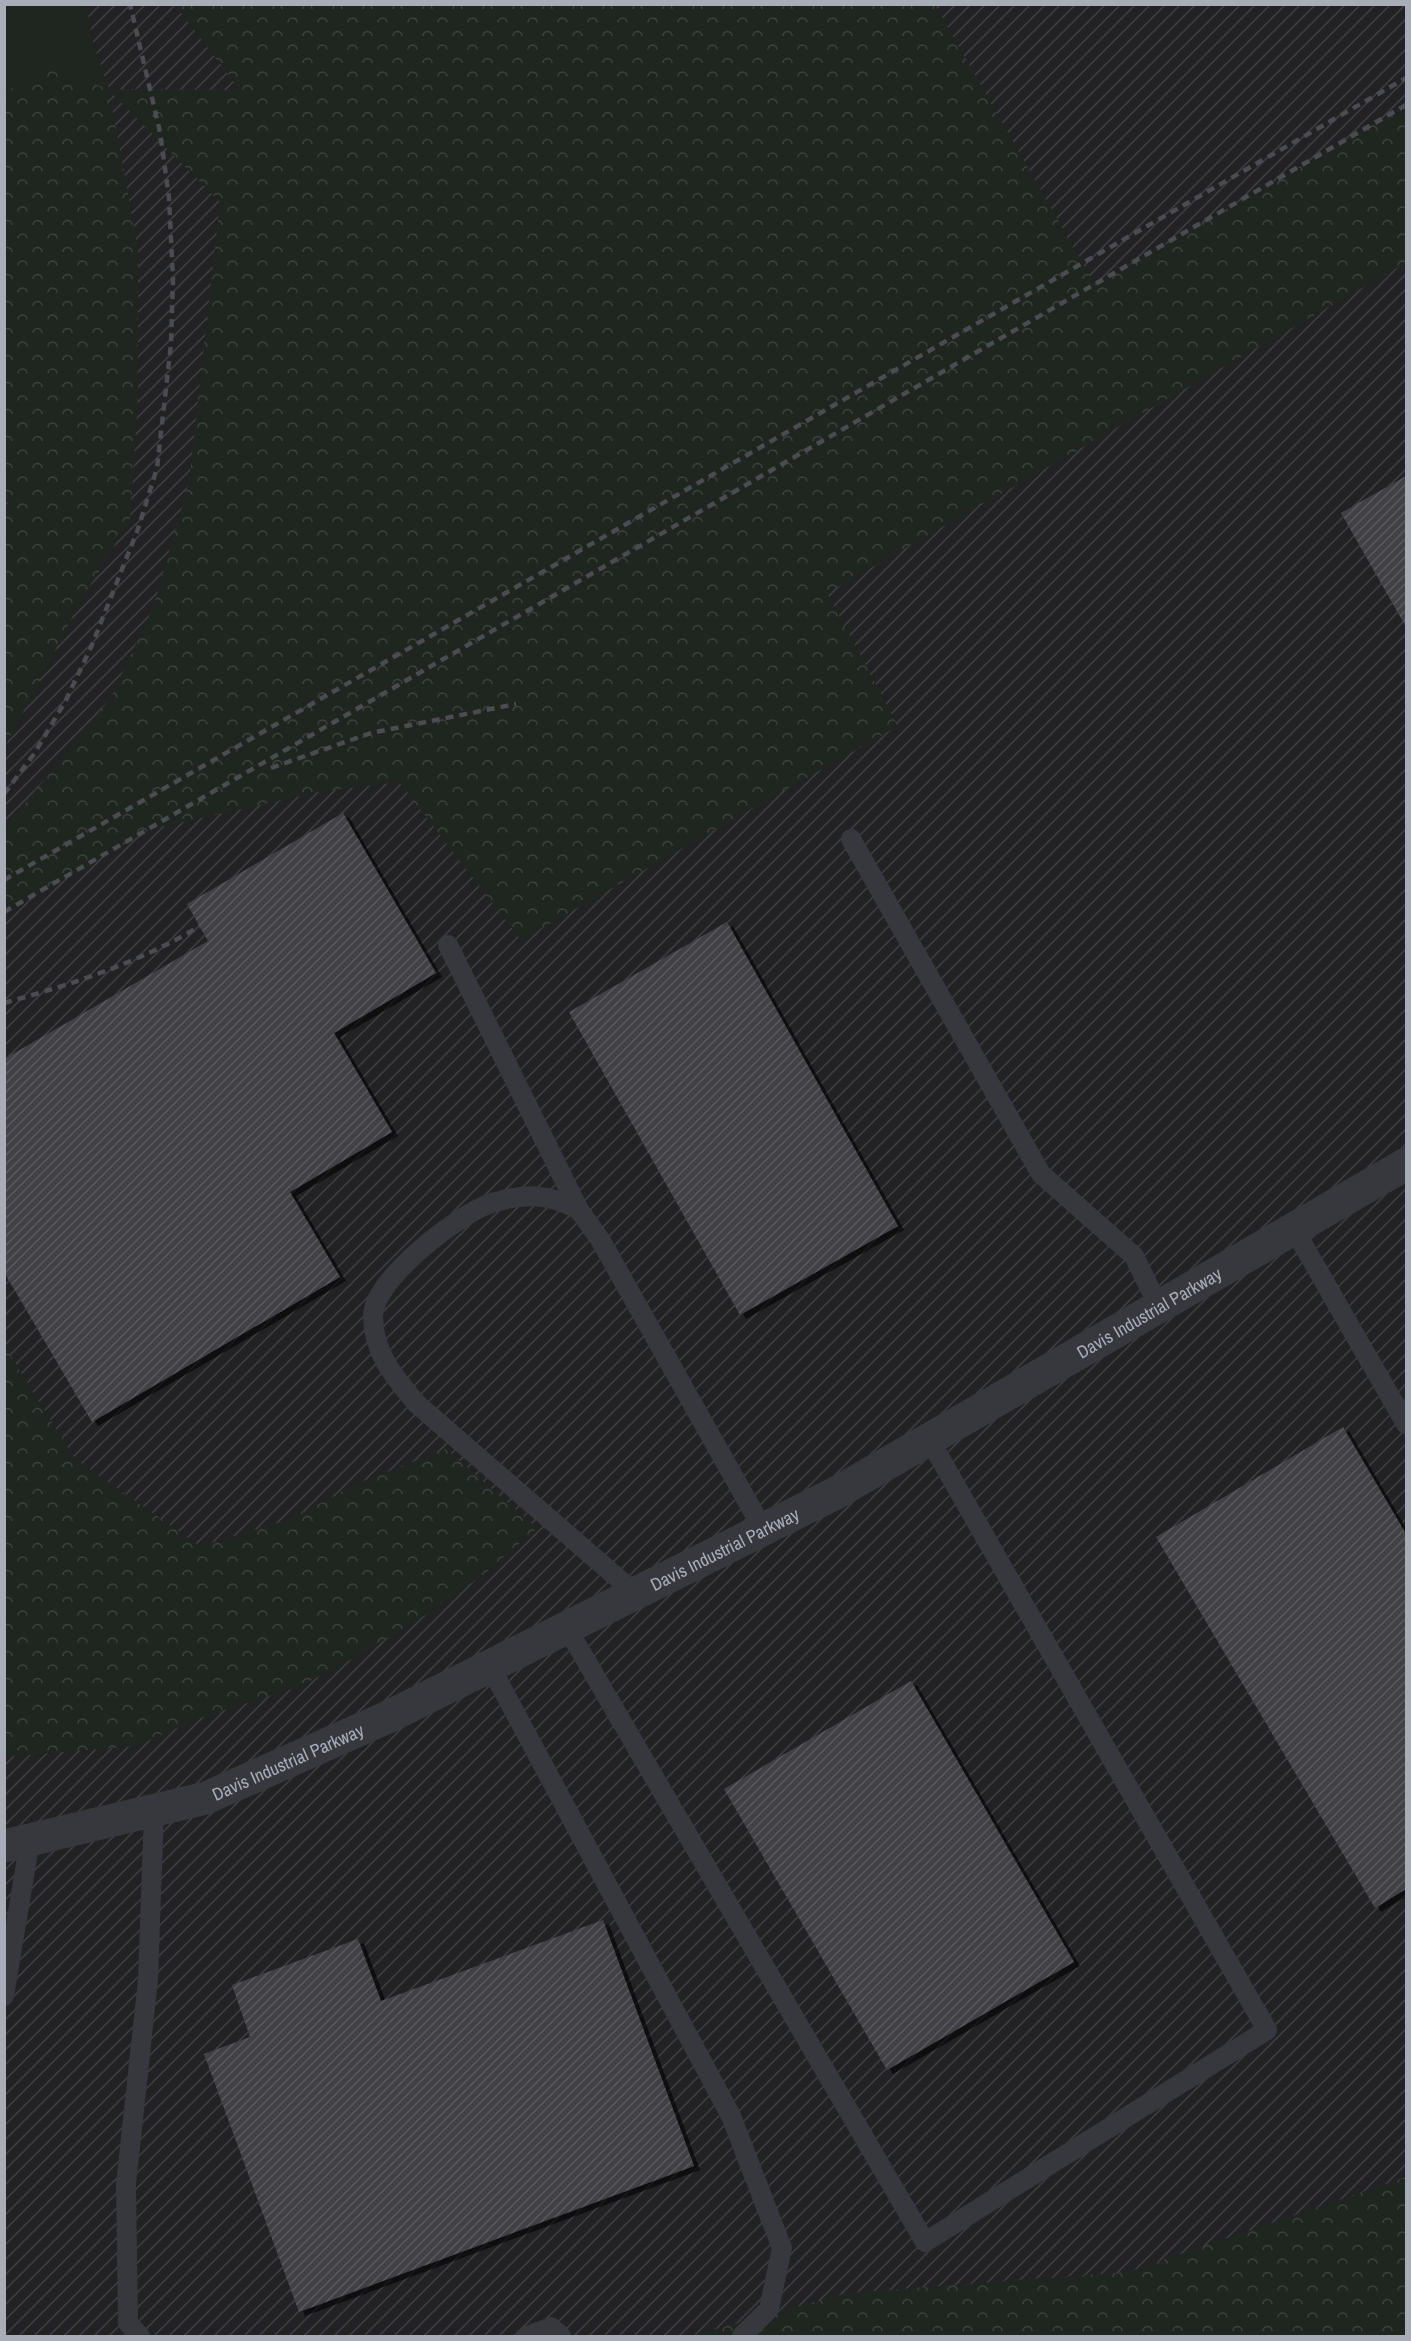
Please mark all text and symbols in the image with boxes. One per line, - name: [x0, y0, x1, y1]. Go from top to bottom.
- street label: Davis Industrial Parkway: [1072, 1260, 1226, 1364]
- street label: Davis Industrial Parkway: [646, 1501, 804, 1597]
- street label: Davis Industrial Parkway: [208, 1717, 368, 1806]

